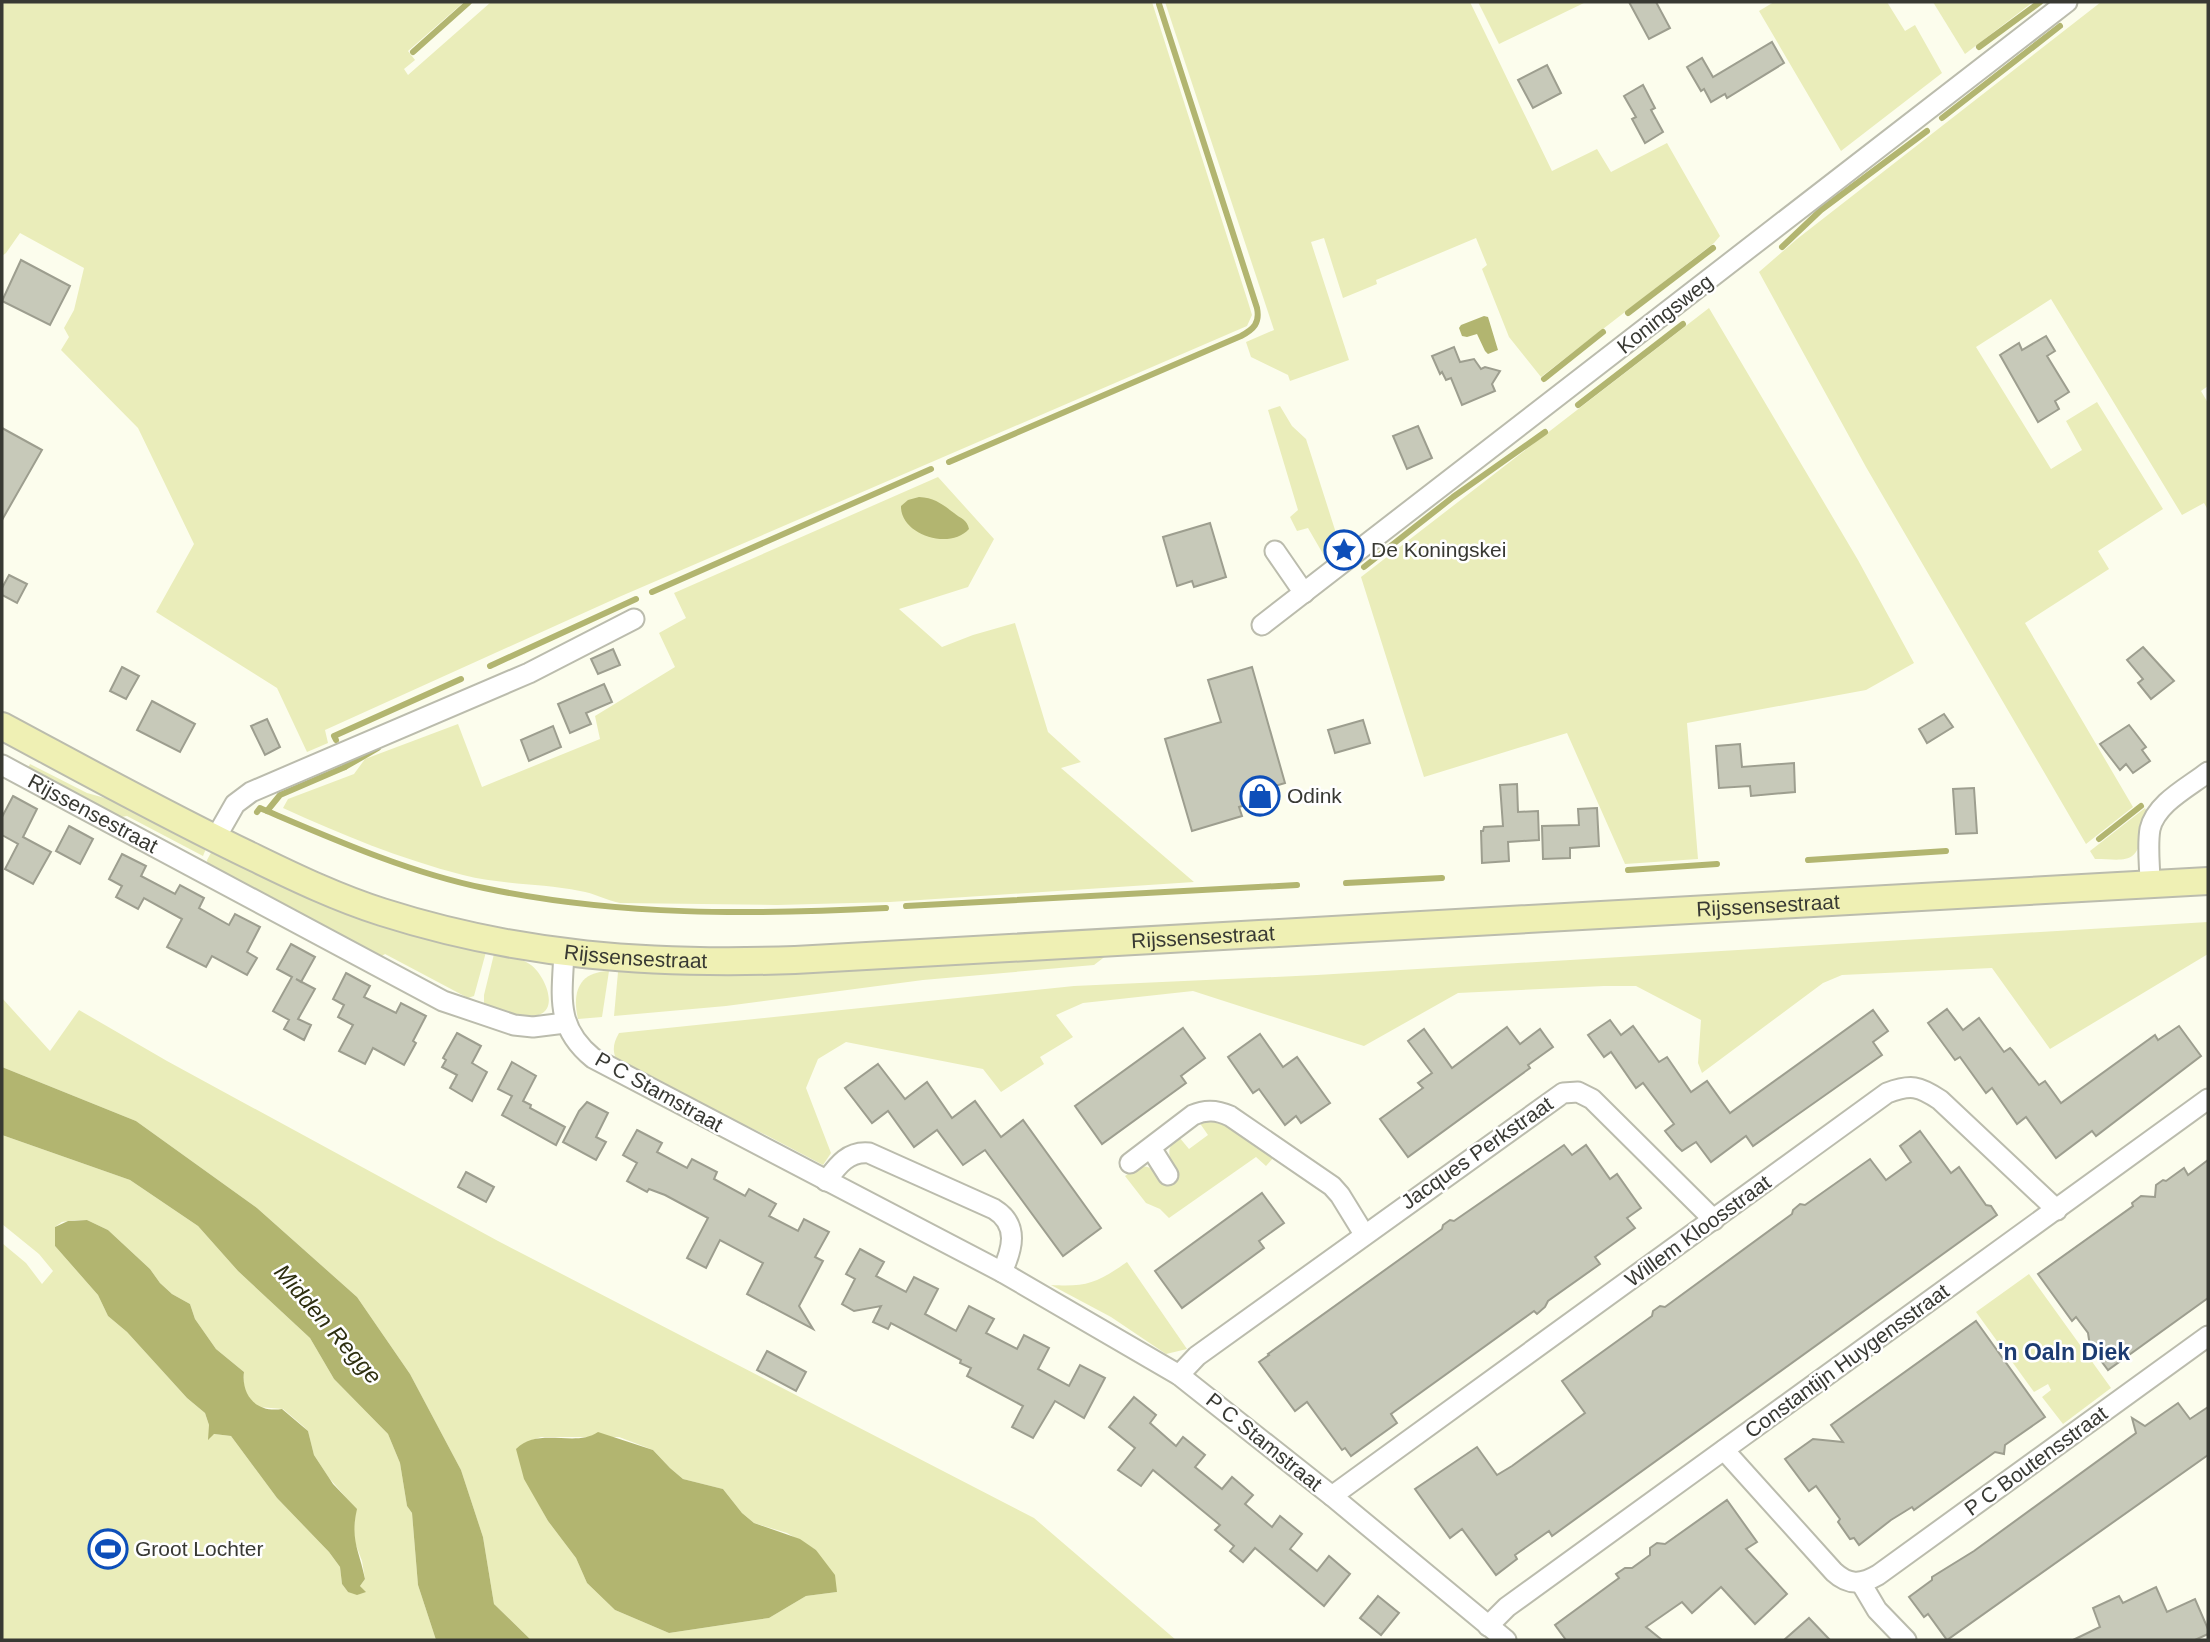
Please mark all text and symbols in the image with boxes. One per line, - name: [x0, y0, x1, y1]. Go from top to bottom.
- street label: Koningsweg: [1613, 269, 1717, 358]
- place icon: De Koningskei: [1323, 529, 1365, 571]
- place label: De Koningskei: [1371, 538, 1506, 561]
- street label: Rijssensestraat: [24, 769, 162, 857]
- shop icon: Odink: [1239, 775, 1281, 817]
- place label: Odink: [1287, 784, 1342, 807]
- street label: Rijssensestraat: [1696, 890, 1841, 921]
- street label: Rijssensestraat: [1131, 921, 1275, 952]
- street label: Rijssensestraat: [563, 940, 708, 972]
- street label: P C Stamstraat: [592, 1047, 727, 1136]
- street label: Jacques Perkstraat: [1396, 1092, 1557, 1214]
- street label: Willem Kloosstraat: [1621, 1170, 1775, 1291]
- water label: Midden Regge: [269, 1259, 387, 1389]
- street label: Constantijn Huygensstraat: [1740, 1279, 1953, 1442]
- district label: 'n Oaln Diek: [1998, 1339, 2130, 1365]
- street label: P C Stamstraat: [1202, 1388, 1327, 1495]
- street label: P C Boutensstraat: [1960, 1401, 2111, 1520]
- sports icon: Groot Lochter: [87, 1528, 129, 1570]
- place label: Groot Lochter: [135, 1537, 263, 1560]

